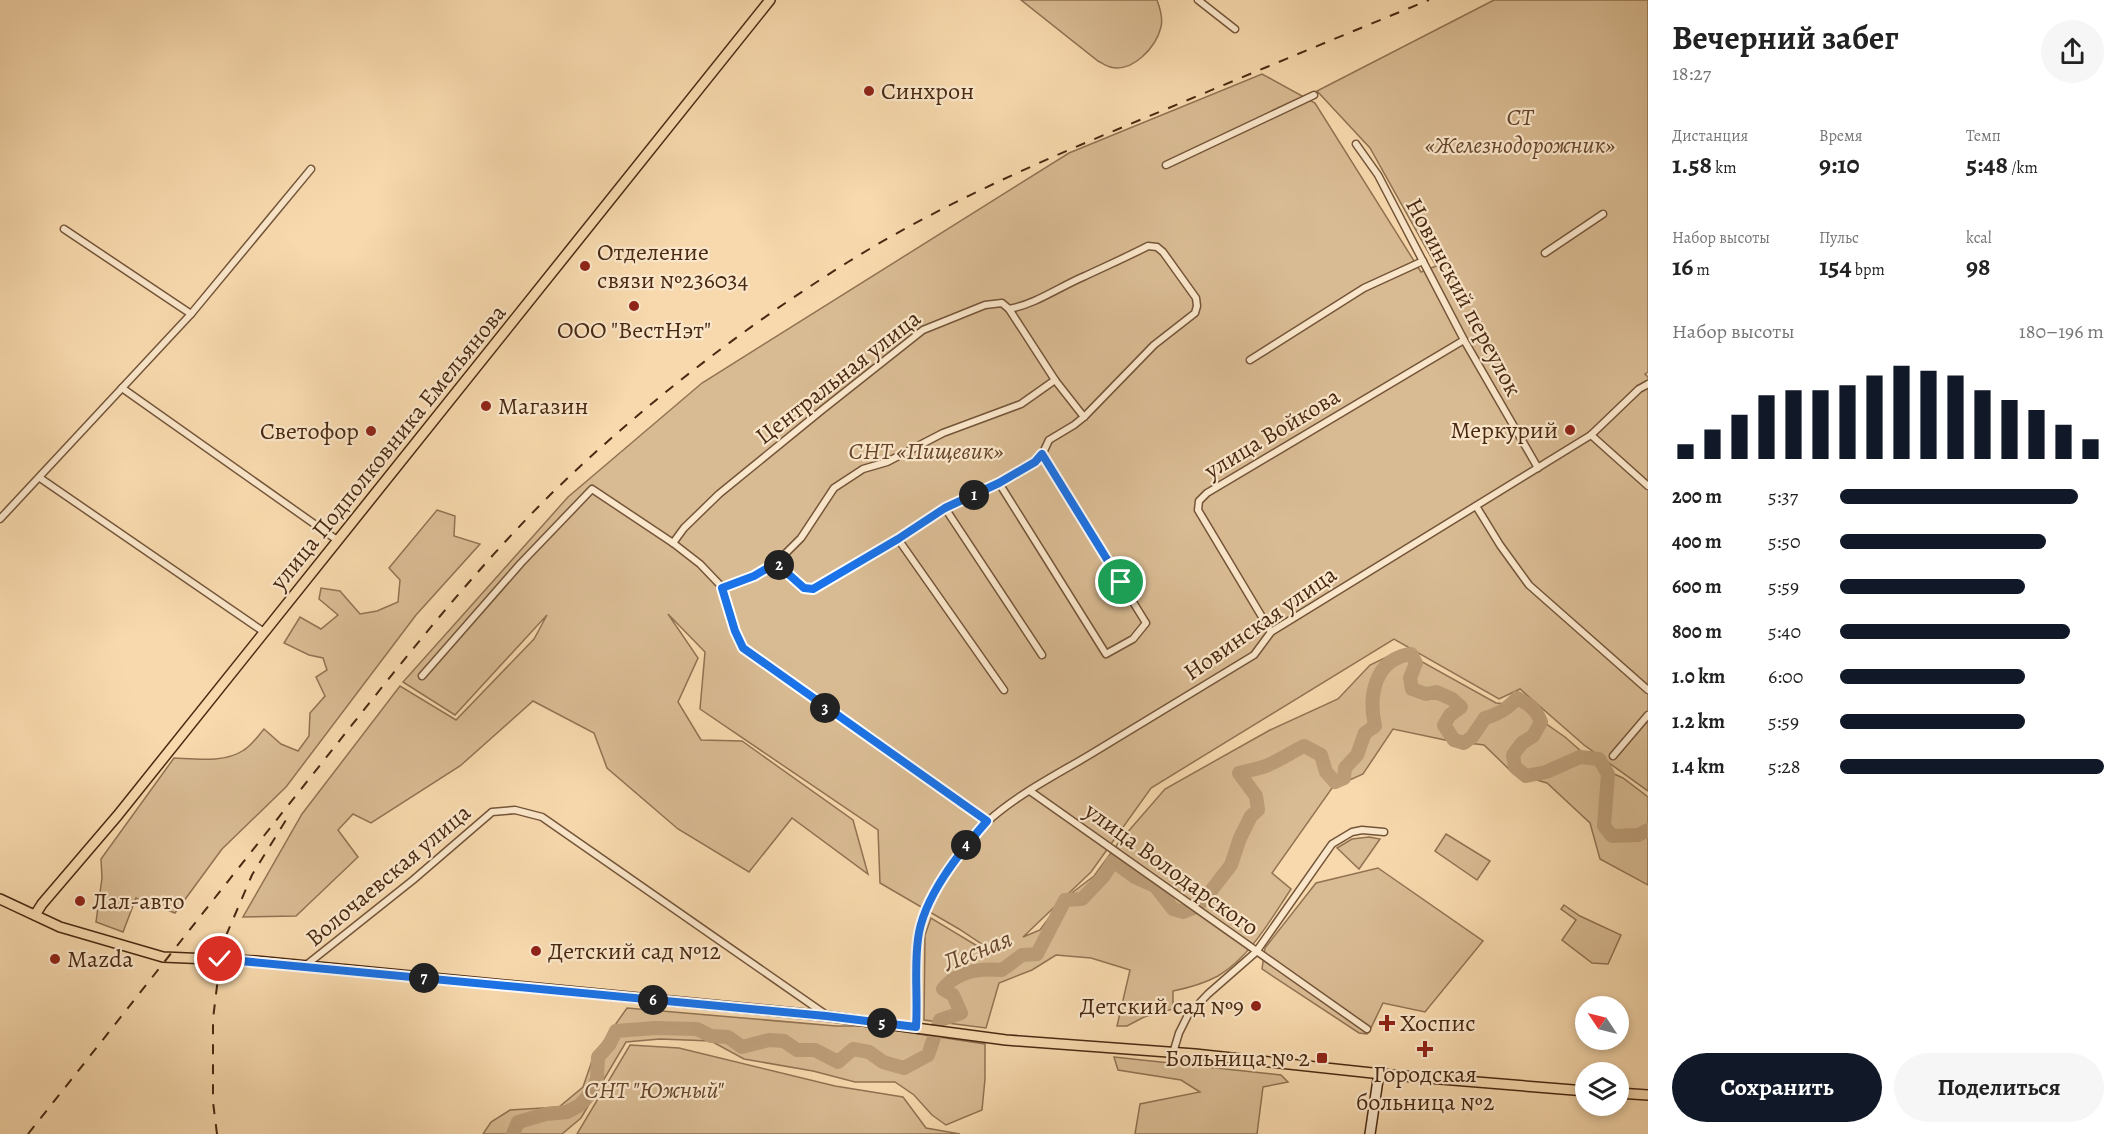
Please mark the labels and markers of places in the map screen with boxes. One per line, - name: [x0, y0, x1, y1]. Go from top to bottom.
- place label: Синхрон: [881, 75, 974, 107]
- marker: Синхрон: [862, 84, 876, 98]
- place label: Отделение связи №236034: [597, 236, 749, 296]
- marker: Отделение связи №236034: [578, 259, 592, 273]
- marker: ООО "ВестНэт": [627, 299, 641, 313]
- place label: ООО "ВестНэт": [557, 314, 711, 346]
- place label: Магазин: [498, 390, 589, 422]
- marker: Магазин: [479, 399, 493, 413]
- place label: Меркурий: [1451, 414, 1558, 446]
- place label: Светофор: [260, 415, 359, 447]
- marker: Меркурий: [1563, 423, 1577, 437]
- marker: Светофор: [364, 424, 378, 438]
- pin: 1: [959, 480, 989, 510]
- pin: 2: [764, 550, 794, 580]
- pin: [1095, 556, 1146, 607]
- pin: 3: [810, 693, 840, 723]
- pin: 4: [951, 830, 981, 860]
- place label: Лал-авто: [92, 885, 185, 917]
- marker: Лал-авто: [73, 894, 87, 908]
- pin: [194, 933, 245, 984]
- place label: Детский сад №12: [548, 935, 721, 967]
- place label: Mazda: [67, 943, 134, 975]
- marker: Детский сад №12: [529, 944, 543, 958]
- marker: Mazda: [48, 952, 62, 966]
- pin: 7: [409, 963, 439, 993]
- pin: 6: [638, 985, 668, 1015]
- place label: Детский сад №9: [1080, 990, 1244, 1022]
- marker: Детский сад №9: [1249, 999, 1263, 1013]
- place label: Хоспис: [1400, 1007, 1476, 1039]
- pin: 5: [867, 1008, 897, 1038]
- marker: Хоспис: [1378, 1014, 1396, 1032]
- marker: Городская больница №2: [1416, 1040, 1434, 1058]
- place label: Больница № 2: [1165, 1042, 1310, 1074]
- marker: Больница № 2: [1315, 1051, 1329, 1065]
- place label: Городская больница №2: [1356, 1058, 1494, 1118]

